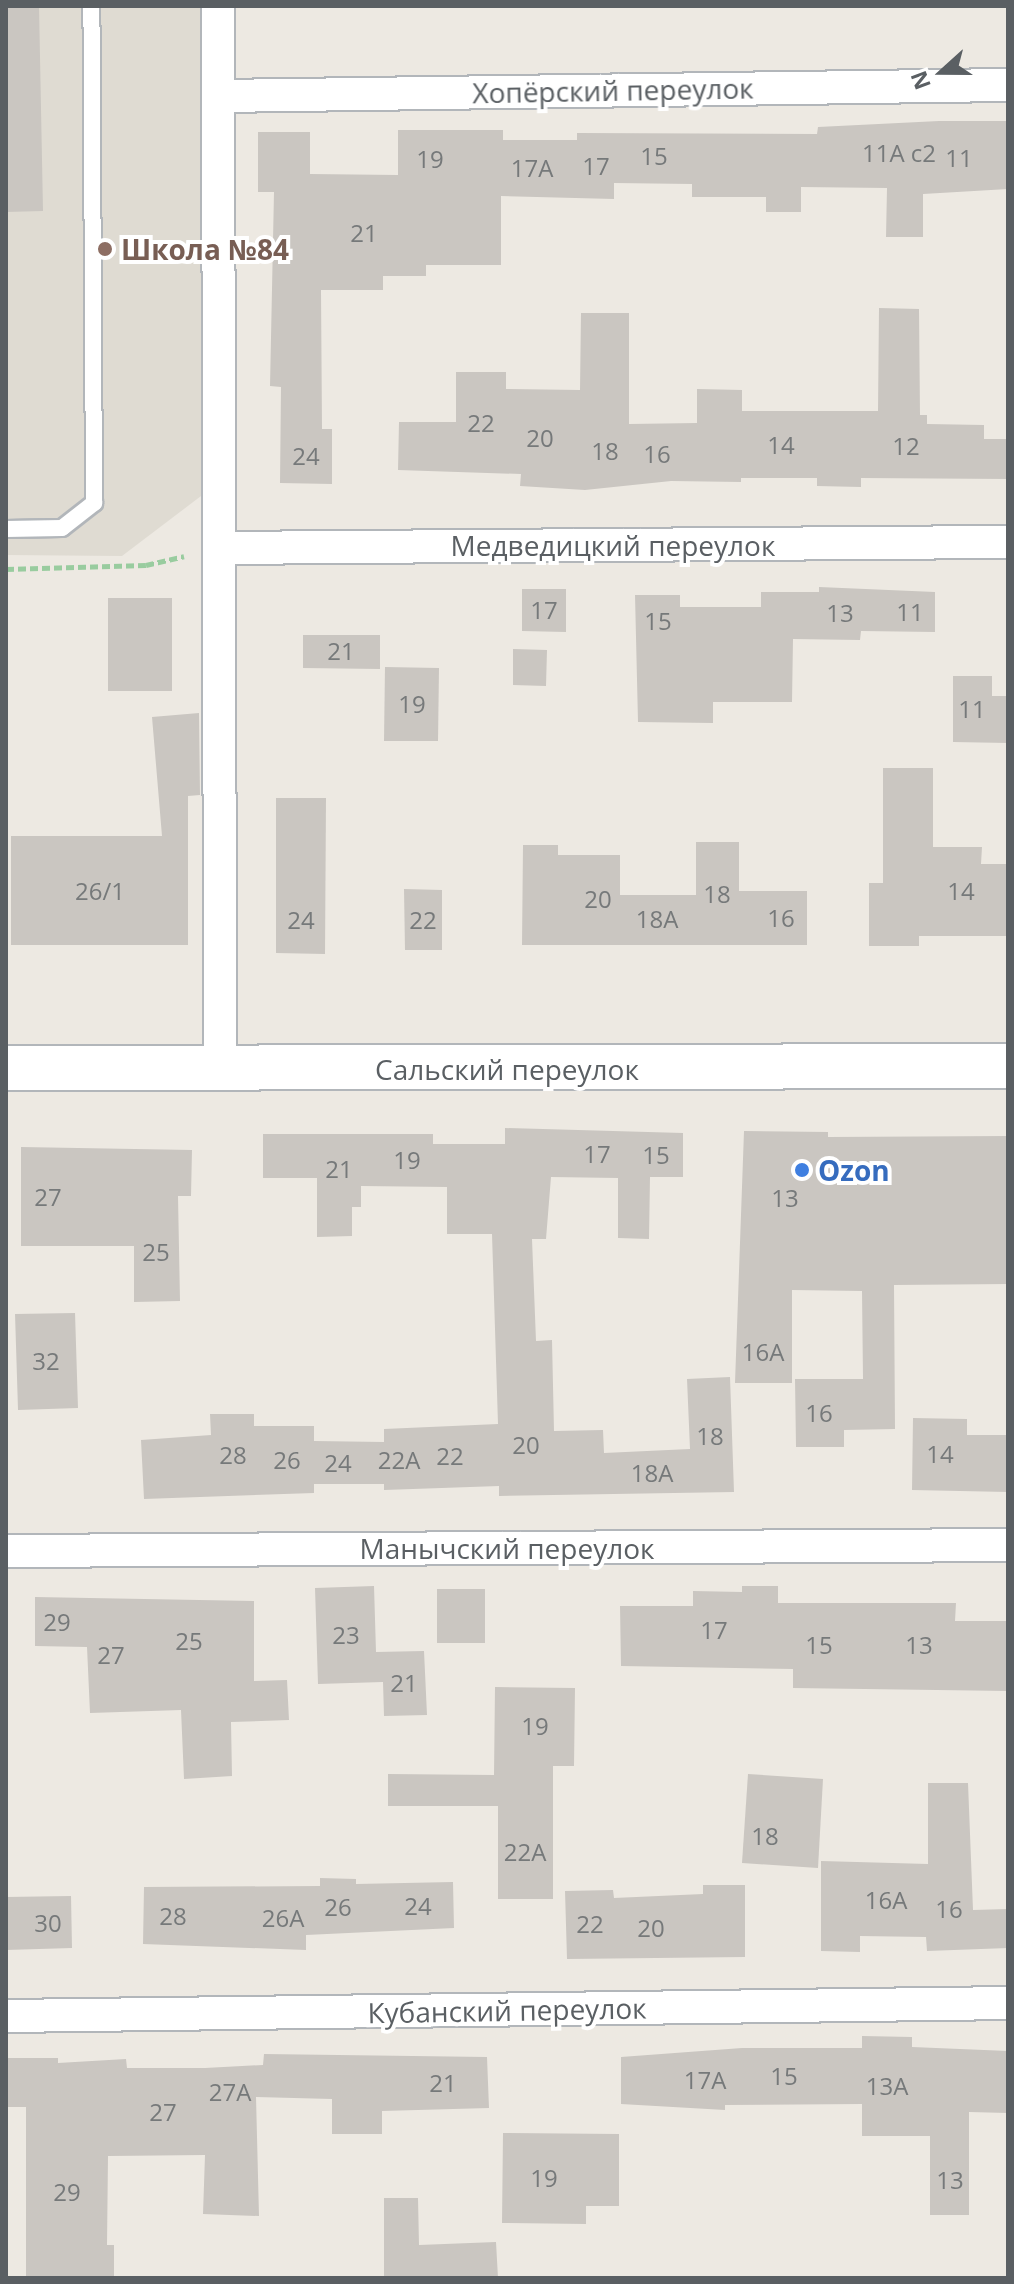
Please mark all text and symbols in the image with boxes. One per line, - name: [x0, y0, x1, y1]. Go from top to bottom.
- north arrow: [902, 32, 982, 112]
- text: N: [902, 67, 937, 94]
- street label: Хопёрский переулок: [472, 71, 754, 109]
- house number: 11А с2: [862, 139, 936, 167]
- house number: 15: [640, 142, 668, 170]
- house number: 11: [945, 144, 973, 172]
- house number: 19: [416, 145, 444, 173]
- house number: 17: [582, 152, 610, 180]
- house number: 17А: [511, 154, 553, 182]
- house number: 21: [350, 219, 378, 247]
- place label: Школа №84: [121, 232, 289, 266]
- marker: Школа №84: [96, 240, 114, 258]
- house number: 22: [467, 409, 495, 437]
- house number: 20: [526, 424, 554, 452]
- house number: 14: [767, 431, 795, 459]
- house number: 12: [892, 432, 920, 460]
- house number: 18: [591, 437, 619, 465]
- house number: 16: [643, 440, 671, 468]
- house number: 24: [292, 442, 320, 470]
- street label: Медведицкий переулок: [451, 528, 775, 562]
- house number: 17: [530, 596, 558, 624]
- house number: 11: [896, 598, 924, 626]
- house number: 13: [826, 599, 854, 627]
- house number: 15: [644, 607, 672, 635]
- house number: 21: [327, 637, 355, 665]
- house number: 19: [398, 690, 426, 718]
- house number: 11: [958, 695, 986, 723]
- house number: 26/1: [75, 877, 125, 905]
- house number: 14: [947, 877, 975, 905]
- house number: 18: [703, 880, 731, 908]
- house number: 20: [584, 885, 612, 913]
- house number: 16: [767, 904, 795, 932]
- house number: 18А: [636, 905, 678, 933]
- house number: 24: [287, 906, 315, 934]
- house number: 22: [409, 906, 437, 934]
- street label: Сальский переулок: [375, 1052, 639, 1086]
- house number: 17: [583, 1140, 611, 1168]
- house number: 15: [642, 1141, 670, 1169]
- house number: 19: [393, 1146, 421, 1174]
- place label: Ozon: [818, 1153, 890, 1187]
- house number: 21: [325, 1155, 353, 1183]
- marker: Ozon: [793, 1161, 811, 1179]
- house number: 27: [34, 1183, 62, 1211]
- house number: 13: [771, 1184, 799, 1212]
- house number: 25: [142, 1238, 170, 1266]
- house number: 16А: [742, 1338, 784, 1366]
- house number: 32: [32, 1347, 60, 1375]
- house number: 16: [805, 1399, 833, 1427]
- house number: 18: [696, 1422, 724, 1450]
- house number: 20: [512, 1431, 540, 1459]
- house number: 14: [926, 1440, 954, 1468]
- house number: 28: [219, 1441, 247, 1469]
- house number: 22: [436, 1442, 464, 1470]
- house number: 26: [273, 1446, 301, 1474]
- house number: 22А: [378, 1446, 420, 1474]
- house number: 24: [324, 1449, 352, 1477]
- house number: 18А: [631, 1459, 673, 1487]
- street label: Манычский переулок: [359, 1531, 655, 1565]
- house number: 29: [43, 1608, 71, 1636]
- house number: 17: [700, 1616, 728, 1644]
- house number: 23: [332, 1621, 360, 1649]
- house number: 25: [175, 1627, 203, 1655]
- house number: 15: [805, 1631, 833, 1659]
- house number: 13: [905, 1631, 933, 1659]
- house number: 27: [97, 1641, 125, 1669]
- house number: 21: [390, 1669, 418, 1697]
- house number: 19: [521, 1712, 549, 1740]
- house number: 18: [751, 1822, 779, 1850]
- house number: 22А: [504, 1838, 546, 1866]
- house number: 16А: [865, 1886, 907, 1914]
- house number: 24: [404, 1892, 432, 1920]
- house number: 26: [324, 1893, 352, 1921]
- house number: 16: [935, 1895, 963, 1923]
- house number: 28: [159, 1902, 187, 1930]
- house number: 26А: [262, 1904, 304, 1932]
- house number: 30: [34, 1909, 62, 1937]
- house number: 22: [576, 1910, 604, 1938]
- house number: 20: [637, 1914, 665, 1942]
- street label: Кубанский переулок: [367, 1991, 647, 2029]
- house number: 15: [770, 2062, 798, 2090]
- house number: 17А: [684, 2066, 726, 2094]
- house number: 21: [429, 2069, 457, 2097]
- house number: 13А: [866, 2072, 908, 2100]
- house number: 27А: [209, 2078, 251, 2106]
- house number: 27: [149, 2098, 177, 2126]
- house number: 19: [530, 2164, 558, 2192]
- house number: 13: [936, 2166, 964, 2194]
- house number: 29: [53, 2178, 81, 2206]

